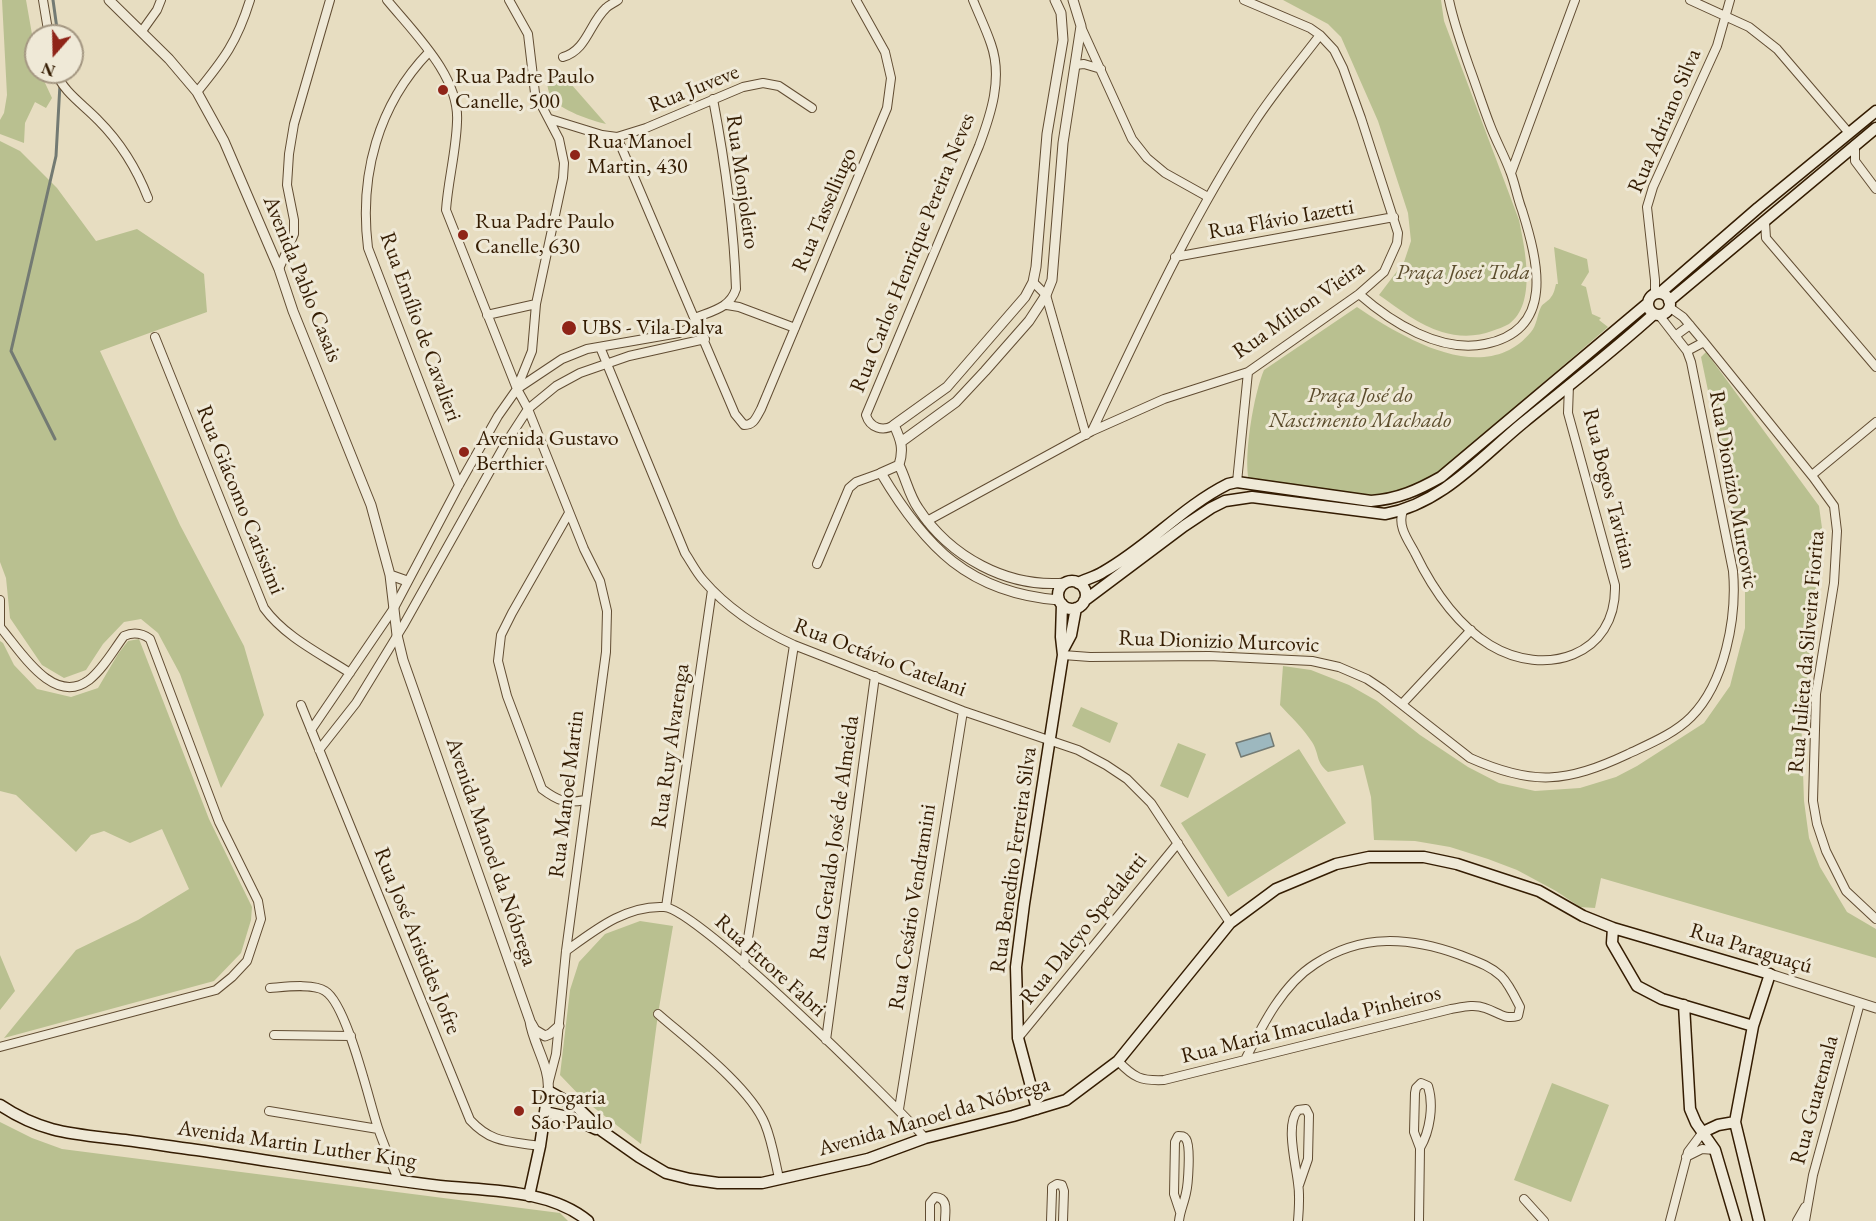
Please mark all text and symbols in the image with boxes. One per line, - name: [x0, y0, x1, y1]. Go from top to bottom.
- north arrow: [24, 24, 84, 84]
- street label: Rua Adriano Silva: [1623, 45, 1707, 197]
- text: N: [39, 57, 58, 82]
- street label: Rua Juveve: [645, 59, 743, 119]
- place label: Rua Padre Paulo Canelle, 500: [455, 64, 594, 116]
- marker: Rua Padre Paulo Canelle, 500: [436, 83, 450, 97]
- street label: Rua Carlos Henrique Pereira Neves: [845, 109, 981, 397]
- street label: Rua Monjoleiro: [720, 113, 764, 251]
- place label: Rua Manoel Martin, 430: [587, 129, 692, 180]
- street label: Rua Tasselliugo: [787, 144, 863, 276]
- marker: Rua Manoel Martin, 430: [568, 148, 582, 162]
- street label: Avenida Pablo Casais: [257, 192, 347, 366]
- street label: Rua Flávio Iazetti: [1206, 194, 1356, 246]
- place label: Rua Padre Paulo Canelle, 630: [475, 209, 614, 260]
- marker: Rua Padre Paulo Canelle, 630: [456, 228, 470, 242]
- street label: Rua Emílio de Cavalieri: [373, 229, 467, 425]
- street label: Rua Milton Vieira: [1228, 255, 1370, 365]
- park label: Praça Josei Toda: [1396, 260, 1530, 286]
- place label: UBS - Vila Dalva: [582, 315, 723, 341]
- marker: UBS - Vila Dalva: [560, 319, 578, 337]
- park label: Praça José do Nascimento Machado: [1269, 383, 1451, 434]
- street label: Rua Dionizio Murcovic: [1703, 389, 1763, 591]
- street label: Rua Giácomo Carissimi: [190, 402, 290, 598]
- street label: Rua Bogos Tavitian: [1576, 406, 1642, 572]
- place label: Avenida Gustavo Berthier: [476, 426, 619, 478]
- marker: Avenida Gustavo Berthier: [457, 445, 471, 459]
- street label: Rua Julieta da Silveira Fiorita: [1783, 529, 1831, 775]
- street label: Rua Octávio Catelani: [790, 613, 970, 703]
- street label: Rua Dionizio Murcovic: [1118, 625, 1320, 659]
- street label: Rua Ruy Alvarenga: [646, 662, 696, 830]
- street label: Rua Manoel Martin: [544, 709, 590, 879]
- street label: Rua Geraldo José de Almeida: [805, 714, 865, 962]
- street label: Avenida Manoel da Nóbrega: [439, 734, 543, 970]
- street label: Rua Benedito Ferreira Silva: [985, 745, 1043, 975]
- street label: Rua Cesário Vendramini: [884, 802, 942, 1012]
- street label: Rua José Aristides Jofre: [368, 844, 466, 1038]
- street label: Rua Dalcyo Spedaletti: [1015, 848, 1153, 1010]
- street label: Rua Ettore Fabri: [709, 909, 831, 1023]
- street label: Rua Paraguaçú: [1686, 918, 1816, 980]
- street label: Rua Maria Imaculada Pinheiros: [1178, 980, 1444, 1070]
- street label: Rua Guatemala: [1785, 1033, 1845, 1167]
- street label: Avenida Manoel da Nóbrega: [815, 1071, 1053, 1163]
- place label: Drogaria São Paulo: [531, 1085, 613, 1136]
- marker: Drogaria São Paulo: [512, 1104, 526, 1118]
- street label: Avenida Martin Luther King: [176, 1115, 418, 1175]

